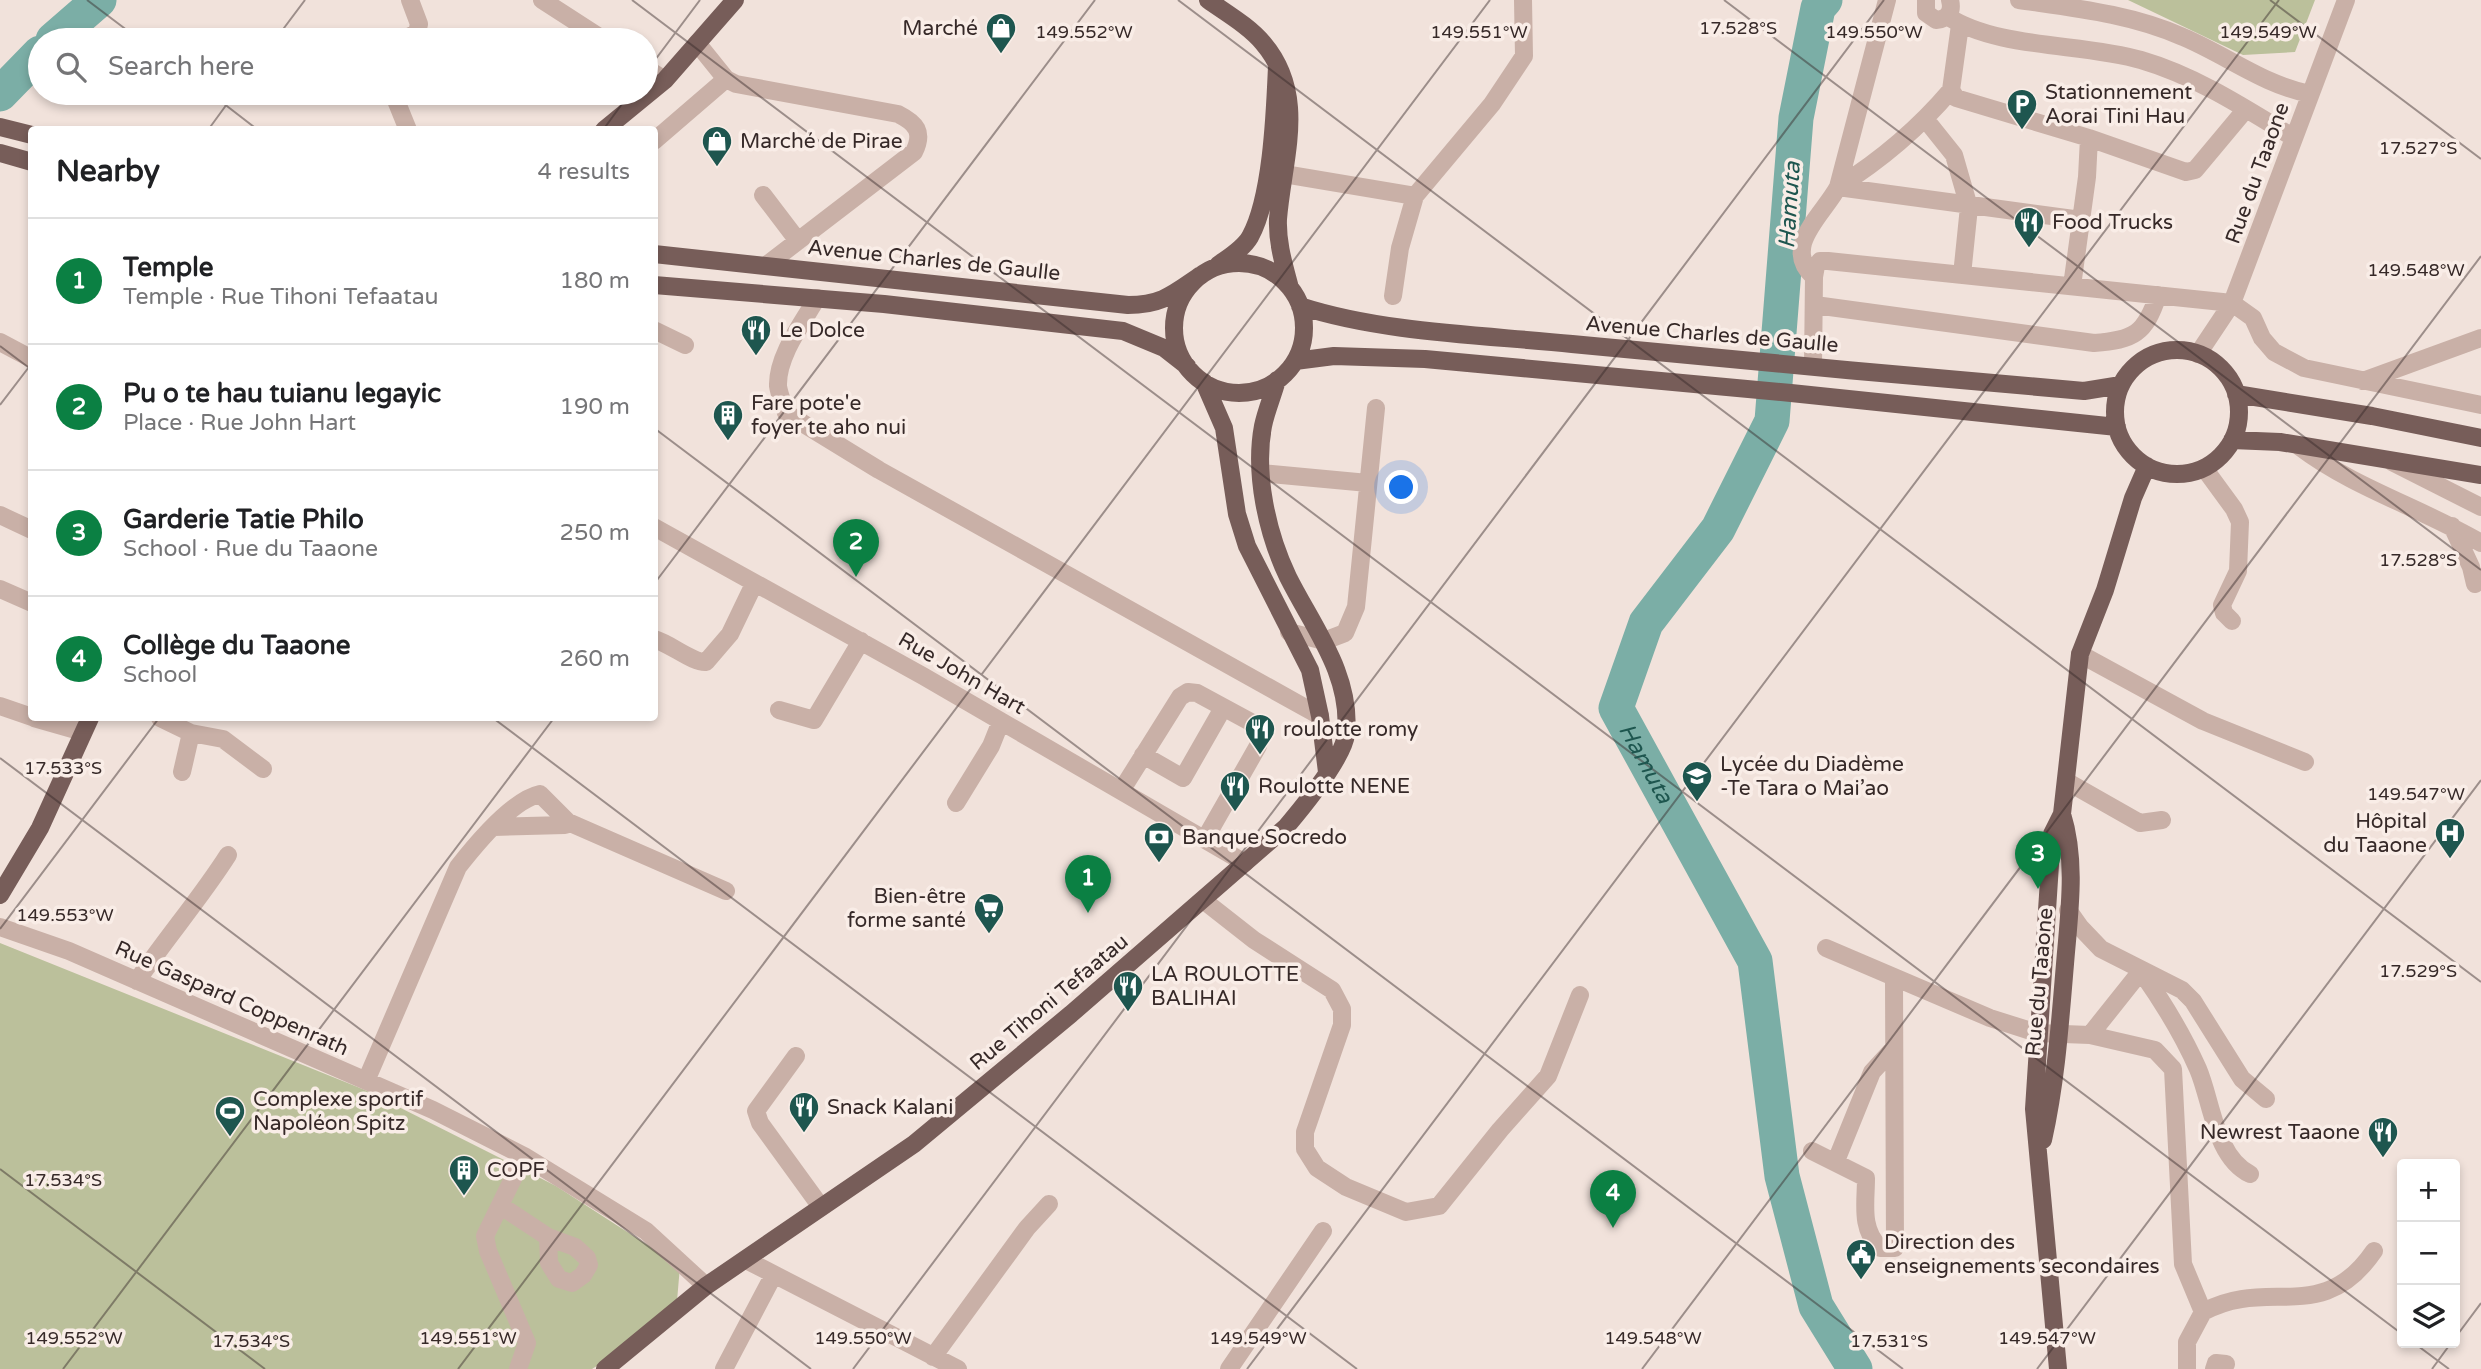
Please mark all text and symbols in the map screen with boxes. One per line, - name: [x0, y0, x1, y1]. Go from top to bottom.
- shop icon: Marché: [984, 11, 1018, 55]
- place label: Marché: [902, 16, 978, 41]
- text: 17.528°S: [1699, 17, 1777, 39]
- text: 149.552°W: [1035, 21, 1133, 43]
- text: 149.551°W: [1430, 21, 1528, 43]
- text: 149.550°W: [1825, 21, 1923, 43]
- text: 149.549°W: [2219, 21, 2317, 43]
- search box: [28, 28, 658, 105]
- icon: search: [52, 48, 90, 86]
- text: Search here: [108, 51, 254, 82]
- place label: Stationnement Aorai Tini Hau: [2045, 80, 2192, 129]
- parking icon: Stationnement Aorai Tini Hau: [2005, 87, 2039, 131]
- street label: Rue du Taaone: [2220, 99, 2295, 247]
- shop icon: Marché de Pirae: [700, 124, 734, 168]
- place label: Marché de Pirae: [740, 129, 903, 154]
- text: 17.527°S: [2379, 137, 2457, 159]
- text: Nearby: [56, 153, 160, 190]
- text: 4 results: [537, 158, 630, 186]
- water label: Hamuta: [1773, 160, 1807, 249]
- restaurant icon: Food Trucks: [2012, 205, 2046, 249]
- place label: Food Trucks: [2052, 210, 2173, 235]
- street label: Avenue Charles de Gaulle: [806, 235, 1062, 286]
- text: Temple: [123, 252, 213, 283]
- text: 149.548°W: [2367, 259, 2465, 281]
- text: 1: [72, 267, 86, 295]
- text: 180 m: [560, 267, 630, 295]
- text: Temple · Rue Tihoni Tefaatau: [123, 283, 439, 311]
- street label: Avenue Charles de Gaulle: [1584, 311, 1840, 358]
- restaurant icon: Le Dolce: [739, 313, 773, 357]
- place label: Le Dolce: [779, 318, 865, 343]
- text: Pu o te hau tuianu legayic: [123, 378, 441, 409]
- place label: Fare pote'e foyer te aho nui: [751, 391, 906, 440]
- text: 2: [72, 393, 86, 421]
- text: 190 m: [560, 393, 630, 421]
- building icon: Fare pote'e foyer te aho nui: [711, 398, 745, 442]
- text: Place · Rue John Hart: [123, 409, 356, 437]
- your location: [1384, 470, 1418, 504]
- text: Garderie Tatie Philo: [123, 504, 364, 535]
- text: 3: [72, 519, 86, 547]
- text: 250 m: [560, 519, 630, 547]
- pin: 2: [833, 519, 879, 577]
- text: School · Rue du Taaone: [123, 535, 378, 563]
- text: 17.528°S: [2379, 549, 2457, 571]
- street label: Rue John Hart: [894, 627, 1030, 720]
- text: Collège du Taaone: [123, 630, 350, 661]
- text: 4: [72, 645, 86, 673]
- text: 260 m: [560, 645, 630, 673]
- text: School: [123, 661, 197, 689]
- restaurant icon: roulotte romy: [1243, 712, 1277, 756]
- place label: roulotte romy: [1283, 717, 1418, 742]
- water label: Hamuta: [1612, 719, 1679, 809]
- place label: Lycée du Diadème -Te Tara o Mai’ao: [1720, 752, 1904, 801]
- text: 17.533°S: [24, 757, 102, 779]
- school or university icon: Lycée du Diadème -Te Tara o Mai’ao: [1680, 759, 1714, 803]
- restaurant icon: Roulotte NENE: [1218, 769, 1252, 813]
- place label: Roulotte NENE: [1258, 774, 1410, 799]
- text: 149.547°W: [2367, 783, 2465, 805]
- place label: Hôpital du Taaone: [2323, 809, 2427, 858]
- hospital icon: Hôpital du Taaone: [2433, 816, 2467, 860]
- bank icon: Banque Socredo: [1142, 820, 1176, 864]
- place label: Banque Socredo: [1182, 825, 1347, 850]
- pin: 3: [2015, 831, 2061, 889]
- pin: 1: [1065, 855, 1111, 913]
- place label: Bien-être forme santé: [847, 884, 966, 933]
- supermarket icon: Bien-être forme santé: [972, 891, 1006, 935]
- text: 149.553°W: [16, 904, 114, 926]
- street label: Rue du Taaone: [2021, 907, 2058, 1057]
- street label: Rue Tihoni Tefaatau: [965, 929, 1134, 1076]
- street label: Rue Gaspard Coppenrath: [111, 936, 352, 1061]
- text: 17.529°S: [2379, 960, 2457, 982]
- place label: LA ROULOTTE BALIHAI: [1151, 962, 1299, 1011]
- restaurant icon: LA ROULOTTE BALIHAI: [1111, 969, 1145, 1013]
- place label: Complexe sportif Napoléon Spitz: [253, 1087, 423, 1136]
- restaurant icon: Snack Kalani: [787, 1090, 821, 1134]
- sports icon: Complexe sportif Napoléon Spitz: [213, 1094, 247, 1138]
- place label: Snack Kalani: [827, 1095, 953, 1120]
- restaurant icon: Newrest Taaone: [2366, 1115, 2400, 1159]
- place label: Newrest Taaone: [2200, 1120, 2360, 1145]
- building icon: COPF: [447, 1153, 481, 1197]
- place label: COPF: [487, 1158, 545, 1183]
- map controls: [2397, 1159, 2460, 1348]
- button: +: [2397, 1159, 2460, 1222]
- text: 17.534°S: [24, 1169, 102, 1191]
- pin: 4: [1590, 1170, 1636, 1228]
- button: −: [2397, 1222, 2460, 1285]
- place label: Direction des enseignements secondaires: [1884, 1230, 2160, 1279]
- public building icon: Direction des enseignements secondaires: [1844, 1237, 1878, 1281]
- button: layers: [2397, 1285, 2460, 1348]
- text: 149.552°W: [25, 1327, 123, 1349]
- text: 149.551°W: [419, 1327, 517, 1349]
- text: 149.550°W: [814, 1327, 912, 1349]
- text: 149.549°W: [1209, 1327, 1307, 1349]
- text: 149.548°W: [1604, 1327, 1702, 1349]
- text: 149.547°W: [1998, 1327, 2096, 1349]
- text: 17.534°S: [212, 1330, 290, 1352]
- text: 17.531°S: [1850, 1330, 1928, 1352]

